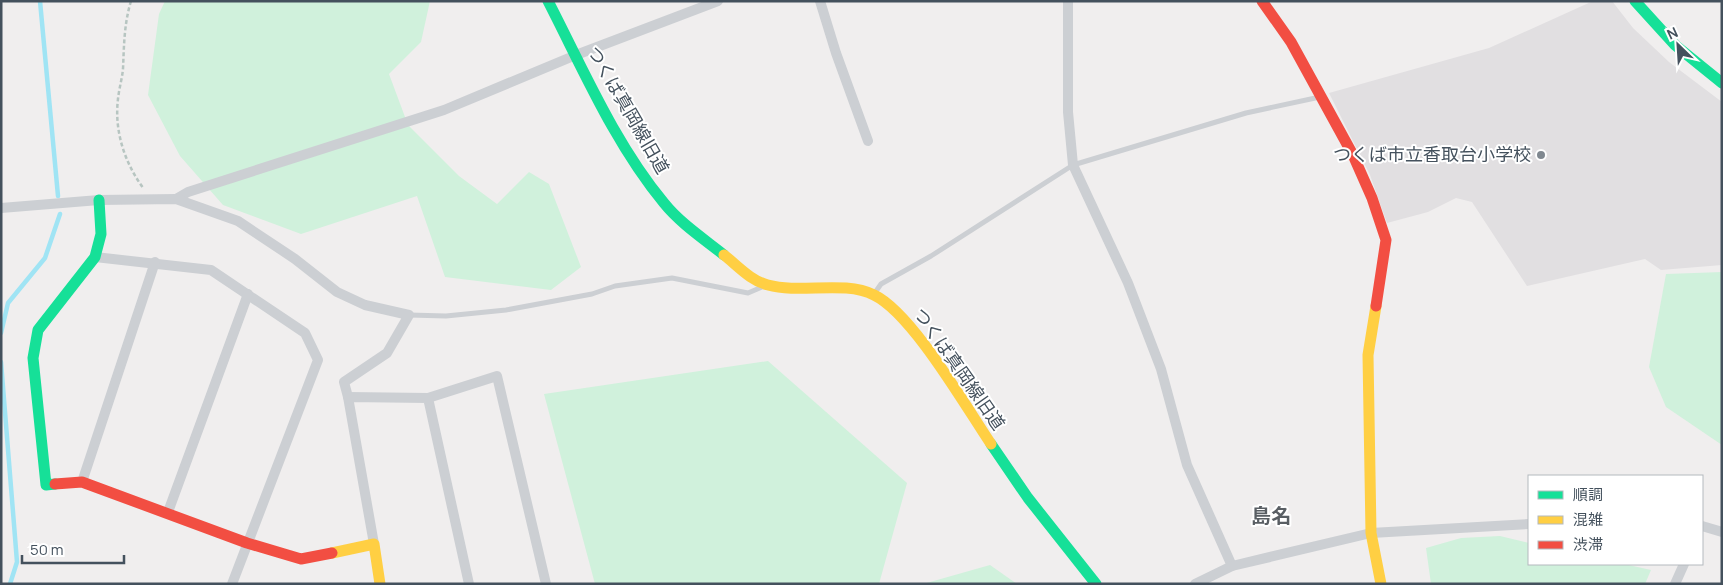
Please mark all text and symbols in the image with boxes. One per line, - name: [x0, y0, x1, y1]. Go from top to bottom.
- north arrow: [1653, 20, 1703, 70]
- text: N: [1664, 22, 1681, 44]
- street label: つくば真岡線旧道: [582, 41, 675, 178]
- place label: つくば市立香取台小学校: [1333, 142, 1531, 166]
- marker: つくば市立香取台小学校: [1535, 149, 1547, 161]
- street label: つくば真岡線旧道: [909, 303, 1011, 434]
- legend: [1528, 475, 1703, 565]
- text: 順調: [1573, 484, 1603, 505]
- district label: 島名: [1251, 502, 1291, 529]
- text: 混雑: [1573, 509, 1603, 530]
- scale bar: [22, 532, 125, 564]
- text: 渋滞: [1573, 534, 1603, 555]
- text: 50 m: [30, 539, 64, 560]

